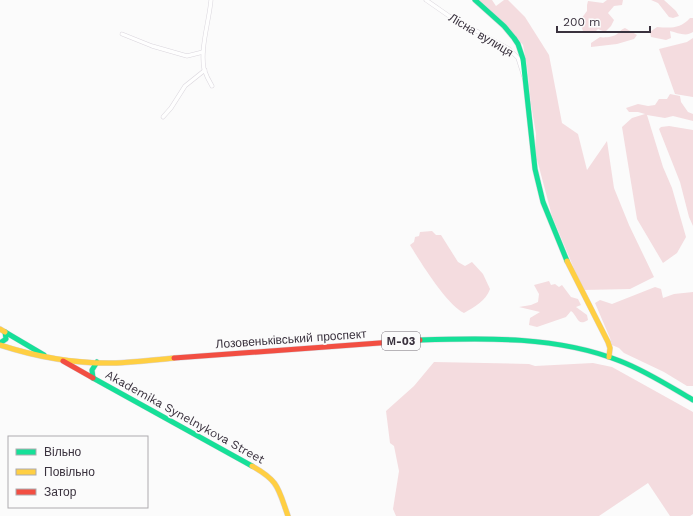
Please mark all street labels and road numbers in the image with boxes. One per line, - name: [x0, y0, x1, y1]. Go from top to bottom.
- street label: Лісна вулиця: [446, 10, 516, 60]
- street label: Лозовеньківський проспект: [215, 327, 367, 351]
- road number: М-03: [382, 332, 420, 350]
- street label: Akademika Synelnykova Street: [103, 367, 267, 467]

